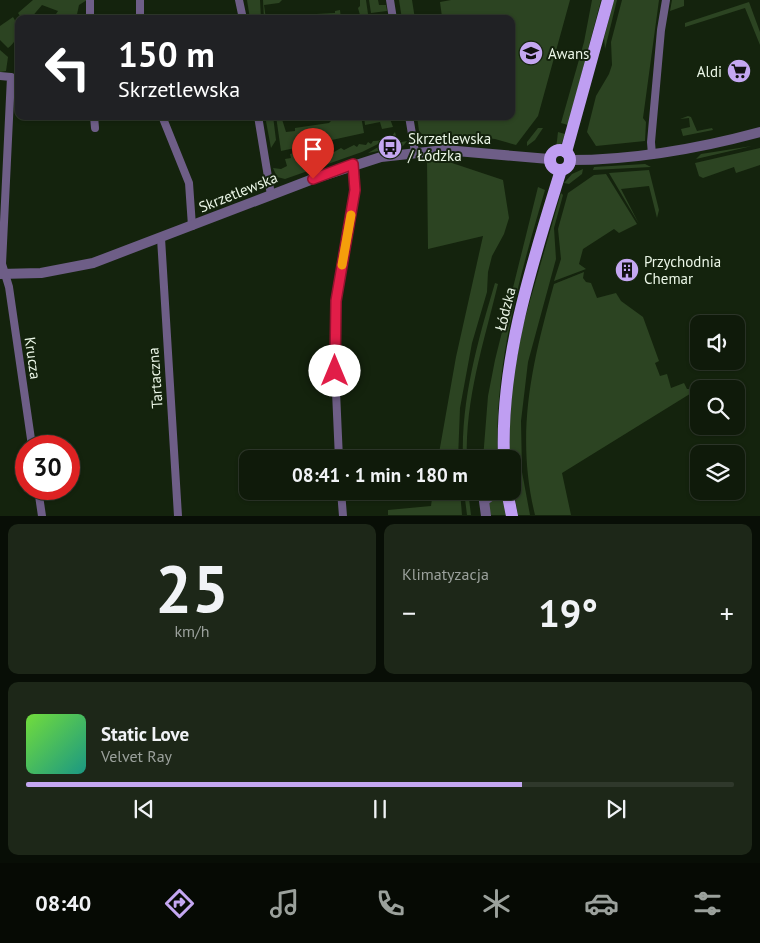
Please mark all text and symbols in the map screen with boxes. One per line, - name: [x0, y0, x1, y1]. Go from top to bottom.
- text: 150 m: [118, 31, 215, 77]
- icon: left: [35, 35, 100, 100]
- school or university icon: Awans: [518, 40, 544, 66]
- place label: Awans: [548, 44, 589, 63]
- supermarket icon: Aldi: [726, 58, 752, 84]
- place label: Aldi: [697, 62, 722, 81]
- text: Skrzetlewska: [118, 75, 240, 103]
- pin: [292, 128, 334, 179]
- place label: Skrzetlewska / Łódzka: [407, 129, 491, 165]
- bus stop icon: Skrzetlewska / Łódzka: [377, 134, 403, 160]
- icon: arrive: [299, 135, 327, 163]
- street label: Skrzetlewska: [196, 168, 280, 216]
- place label: Przychodnia Chemar: [644, 252, 721, 288]
- building icon: Przychodnia Chemar: [614, 257, 640, 283]
- street label: Łódzka: [490, 285, 520, 333]
- map controls: [690, 315, 745, 500]
- button: sound: [690, 315, 745, 370]
- street label: Krucza: [21, 336, 45, 380]
- position arrow: [308, 344, 360, 396]
- street label: Tartaczna: [143, 347, 167, 409]
- button: search: [690, 380, 745, 435]
- speed limit sign: 30: [15, 435, 80, 500]
- button: layers: [690, 445, 745, 500]
- text: 08:41 · 1 min · 180 m: [292, 463, 468, 487]
- text: 25: [155, 546, 229, 630]
- text: Klimatyzacja: [402, 564, 489, 584]
- text: 19°: [538, 588, 598, 637]
- text: −: [402, 594, 416, 631]
- text: +: [720, 594, 734, 631]
- text: km/h: [174, 621, 210, 641]
- text: Static Love: [101, 722, 189, 746]
- text: Velvet Ray: [101, 746, 172, 766]
- icon: previous: [130, 795, 158, 823]
- icon: pause: [366, 795, 394, 823]
- icon: next: [602, 795, 630, 823]
- icon: directions: [162, 886, 197, 921]
- icon: music: [267, 886, 302, 921]
- icon: phone: [373, 886, 408, 921]
- icon: climate: [479, 886, 514, 921]
- icon: car: [584, 886, 619, 921]
- icon: filters: [690, 886, 725, 921]
- text: 08:40: [35, 889, 91, 917]

